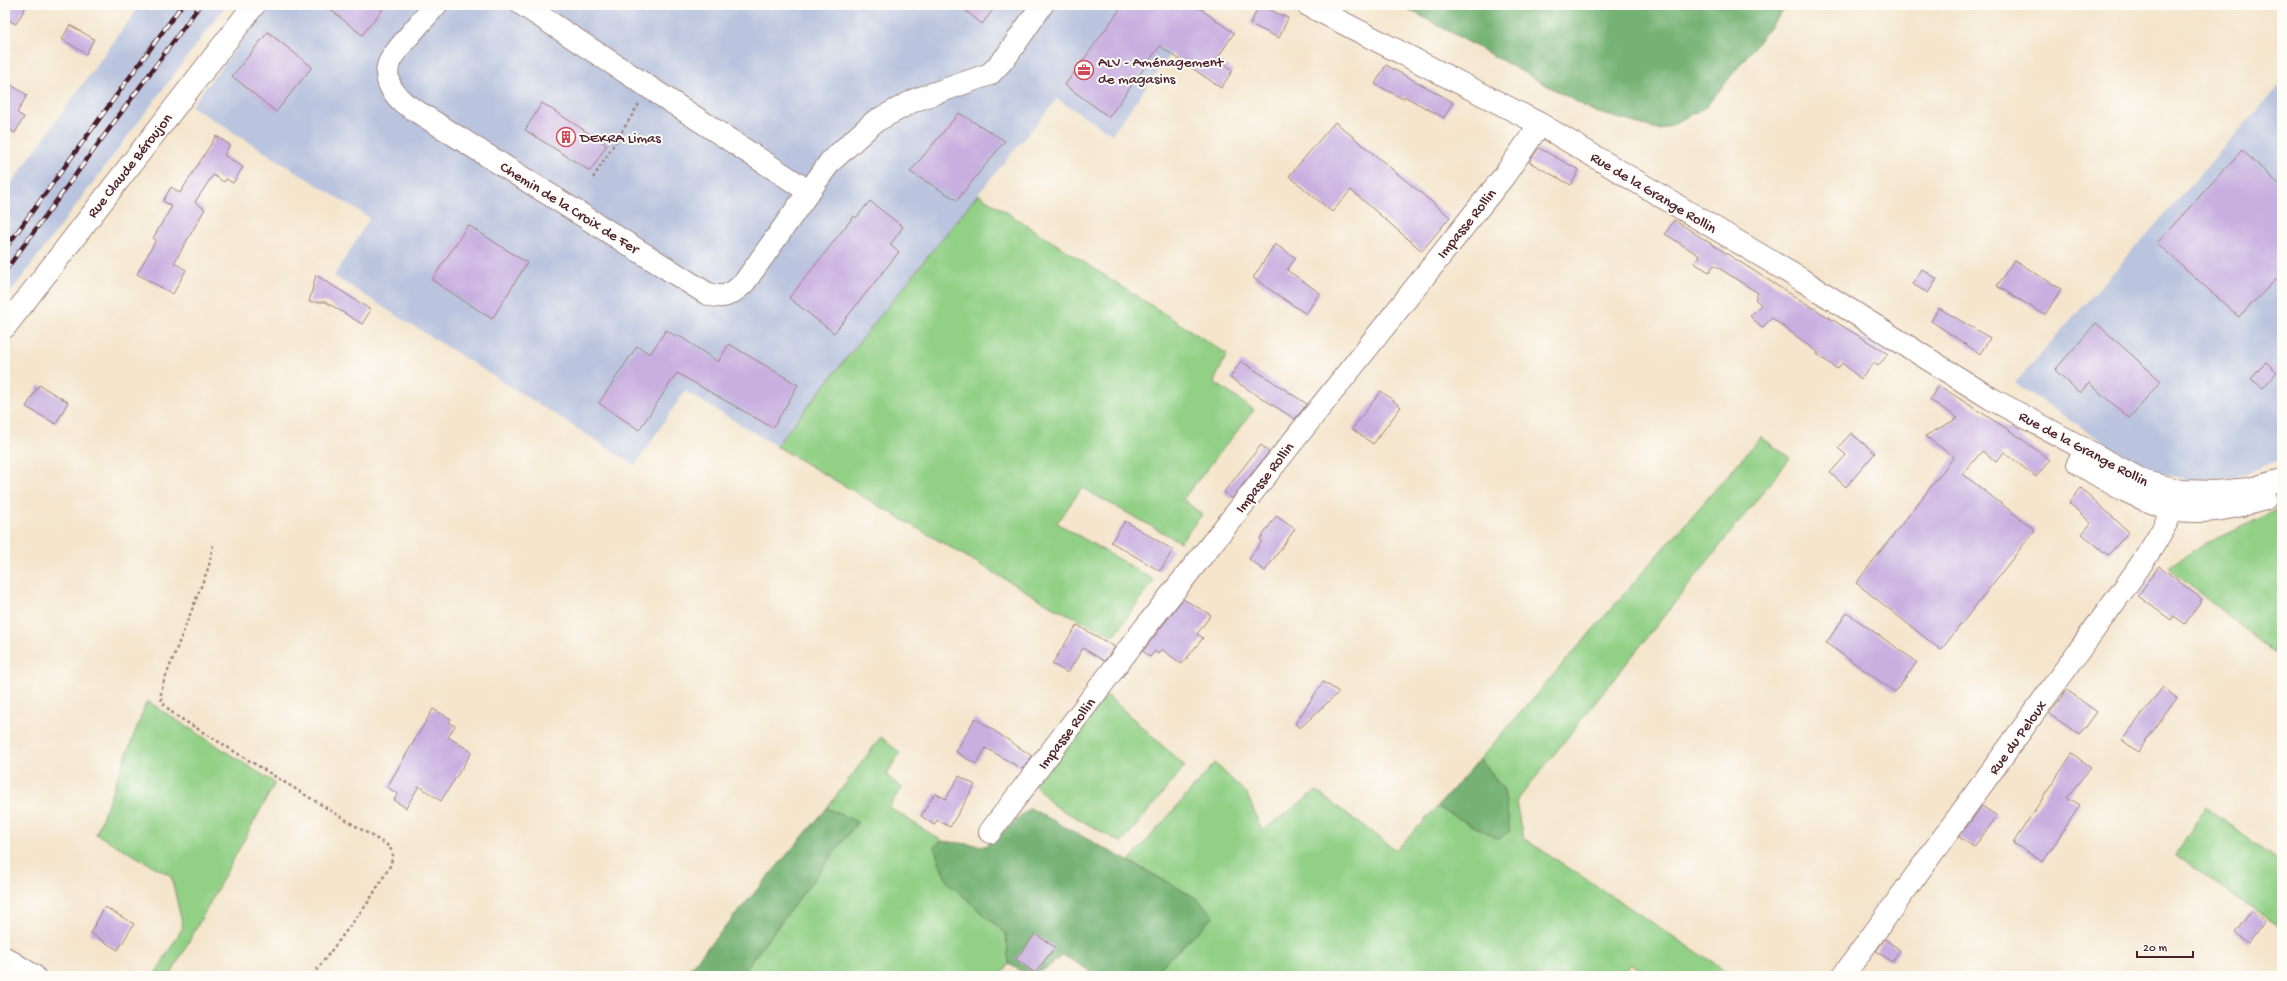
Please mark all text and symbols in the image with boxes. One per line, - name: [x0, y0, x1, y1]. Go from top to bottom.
- place label: ALV - Aménagement de magasins: [1098, 54, 1225, 89]
- office icon: ALV - Aménagement de magasins: [1073, 59, 1095, 81]
- street label: Rue Claude Béroujon: [84, 110, 177, 222]
- building icon: DEKRA Limas: [555, 126, 577, 148]
- place label: DEKRA Limas: [579, 130, 661, 148]
- street label: Rue de la Grange Rollin: [1587, 149, 1719, 239]
- street label: Chemin de la Croix de Fer: [496, 159, 643, 260]
- street label: Impasse Rollin: [1434, 186, 1501, 263]
- street label: Rue de la Grange Rollin: [2015, 408, 2151, 492]
- street label: Impasse Rollin: [1232, 439, 1299, 517]
- street label: Impasse Rollin: [1035, 695, 1100, 774]
- street label: Rue du Peloux: [1986, 697, 2052, 779]
- scale bar: [2137, 933, 2193, 959]
- text: 20 m: [2143, 942, 2168, 956]

